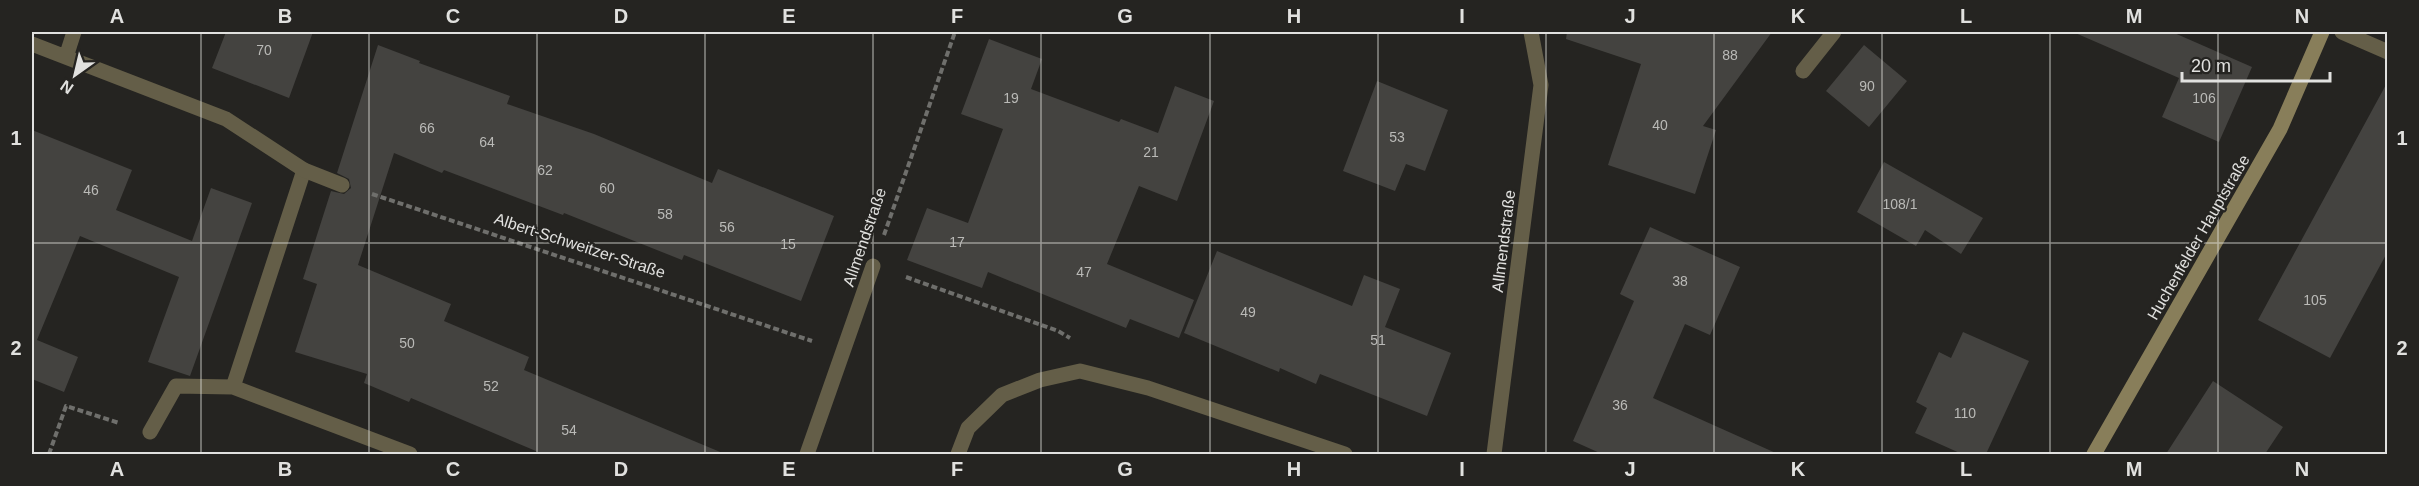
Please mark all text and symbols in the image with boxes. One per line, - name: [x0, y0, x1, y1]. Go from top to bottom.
- text: A: [110, 5, 124, 27]
- text: B: [278, 5, 292, 27]
- text: C: [446, 5, 460, 27]
- text: D: [614, 5, 628, 27]
- text: E: [782, 5, 796, 27]
- text: F: [951, 5, 963, 27]
- text: G: [1117, 5, 1133, 27]
- text: H: [1287, 5, 1301, 27]
- text: I: [1459, 5, 1465, 27]
- text: J: [1624, 5, 1636, 27]
- text: K: [1791, 5, 1806, 27]
- text: L: [1960, 5, 1972, 27]
- text: M: [2126, 5, 2142, 27]
- text: N: [2295, 5, 2309, 27]
- house number: 70: [256, 42, 272, 58]
- north arrow: [45, 45, 105, 105]
- scale bar: [2182, 45, 2330, 83]
- house number: 88: [1722, 47, 1738, 63]
- text: 20 m: [2191, 56, 2231, 76]
- text: N: [57, 77, 76, 97]
- house number: 90: [1859, 78, 1875, 94]
- house number: 19: [1003, 90, 1019, 106]
- house number: 106: [2192, 90, 2216, 106]
- house number: 40: [1652, 117, 1668, 133]
- house number: 66: [419, 120, 435, 136]
- text: 1: [10, 127, 22, 149]
- text: 1: [2396, 127, 2408, 149]
- house number: 53: [1389, 129, 1405, 145]
- house number: 64: [479, 134, 495, 150]
- house number: 21: [1143, 144, 1159, 160]
- street label: Huchenfelder Hauptstraße: [2144, 152, 2253, 323]
- house number: 62: [537, 162, 553, 178]
- house number: 60: [599, 180, 615, 196]
- house number: 46: [83, 182, 99, 198]
- street label: Allmendstraße: [840, 186, 889, 289]
- street label: Allmendstraße: [1489, 189, 1518, 293]
- house number: 108/1: [1882, 196, 1918, 212]
- house number: 58: [657, 206, 673, 222]
- street label: Albert-Schweitzer-Straße: [492, 210, 668, 281]
- house number: 56: [719, 219, 735, 235]
- house number: 17: [949, 234, 965, 250]
- house number: 15: [780, 236, 796, 252]
- house number: 47: [1076, 264, 1092, 280]
- house number: 38: [1672, 273, 1688, 289]
- house number: 105: [2303, 292, 2327, 308]
- house number: 49: [1240, 304, 1256, 320]
- house number: 51: [1370, 332, 1386, 348]
- house number: 50: [399, 335, 415, 351]
- text: 2: [10, 337, 22, 359]
- text: 2: [2396, 337, 2408, 359]
- house number: 52: [483, 378, 499, 394]
- house number: 36: [1612, 397, 1628, 413]
- house number: 110: [1954, 405, 1976, 421]
- house number: 54: [561, 422, 577, 438]
- text: A: [110, 458, 124, 480]
- text: B: [278, 458, 292, 480]
- text: C: [446, 458, 460, 480]
- text: D: [614, 458, 628, 480]
- text: E: [782, 458, 796, 480]
- text: F: [951, 458, 963, 480]
- text: G: [1117, 458, 1133, 480]
- text: H: [1287, 458, 1301, 480]
- text: I: [1459, 458, 1465, 480]
- text: J: [1624, 458, 1636, 480]
- text: K: [1791, 458, 1806, 480]
- text: L: [1960, 458, 1972, 480]
- text: M: [2126, 458, 2142, 480]
- text: N: [2295, 458, 2309, 480]

